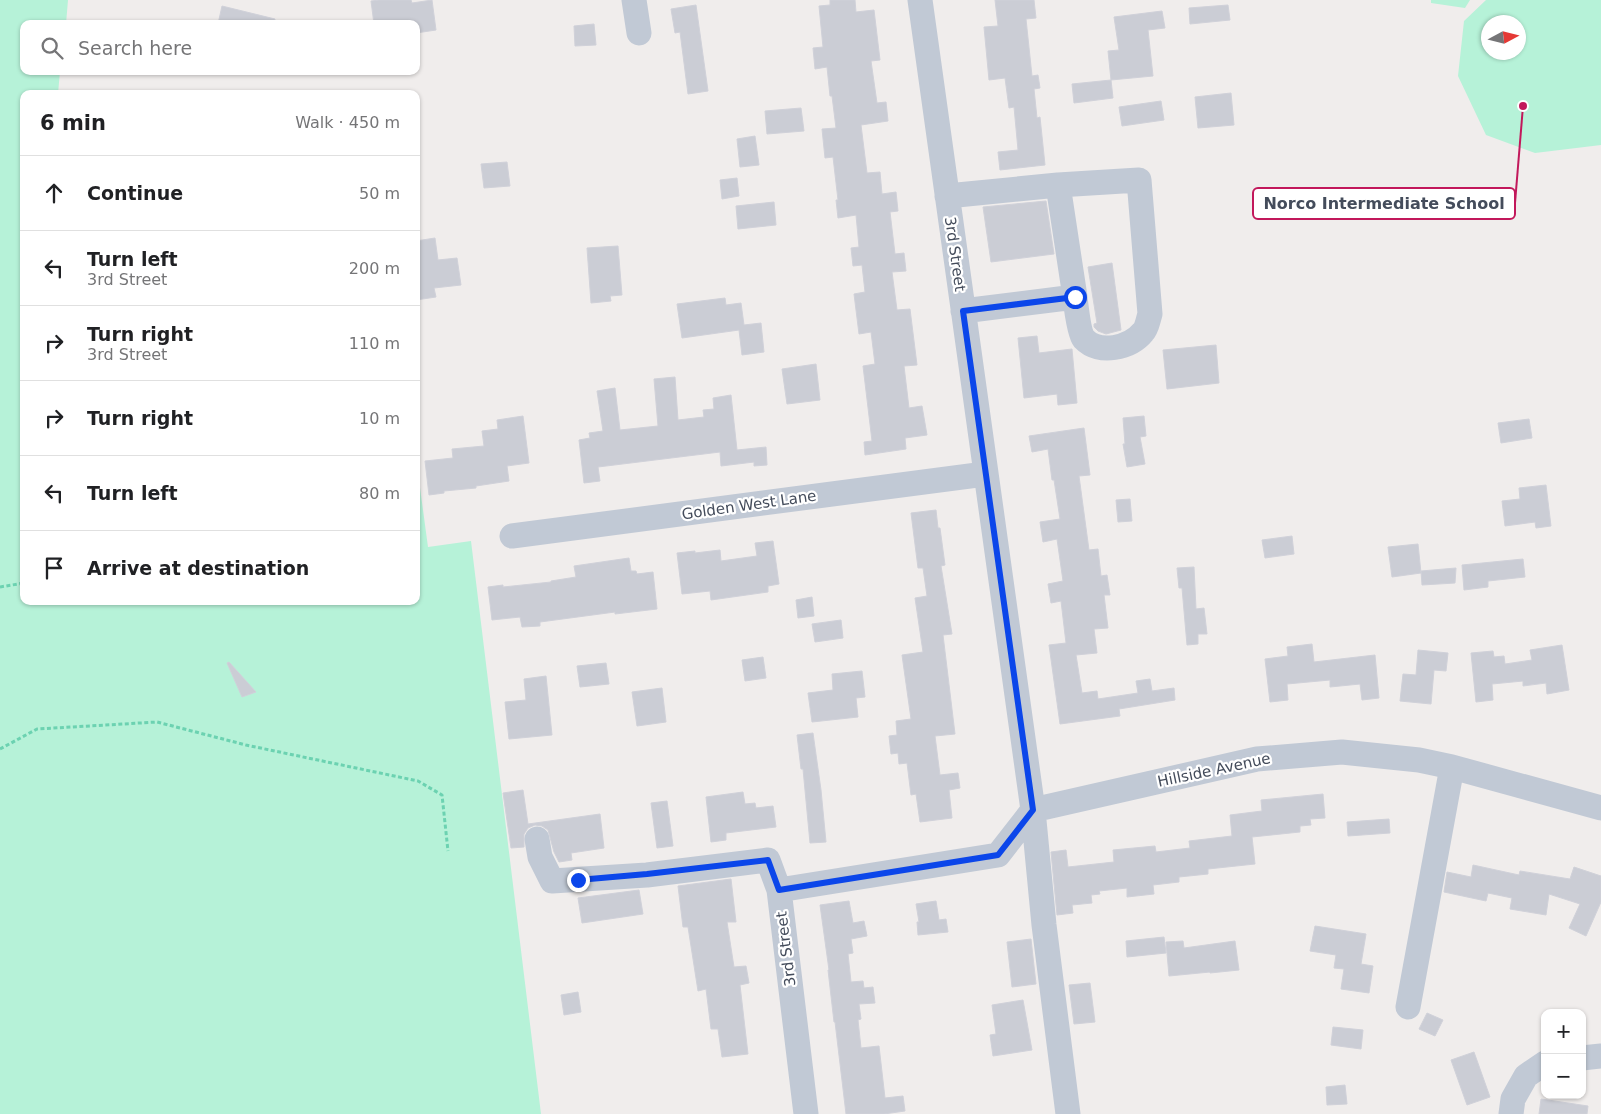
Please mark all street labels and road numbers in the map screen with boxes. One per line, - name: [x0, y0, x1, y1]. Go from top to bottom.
- street label: 3rd Street: [941, 215, 969, 293]
- street label: Golden West Lane: [680, 487, 818, 523]
- street label: Hillside Avenue: [1156, 749, 1272, 791]
- street label: 3rd Street: [772, 910, 800, 987]

